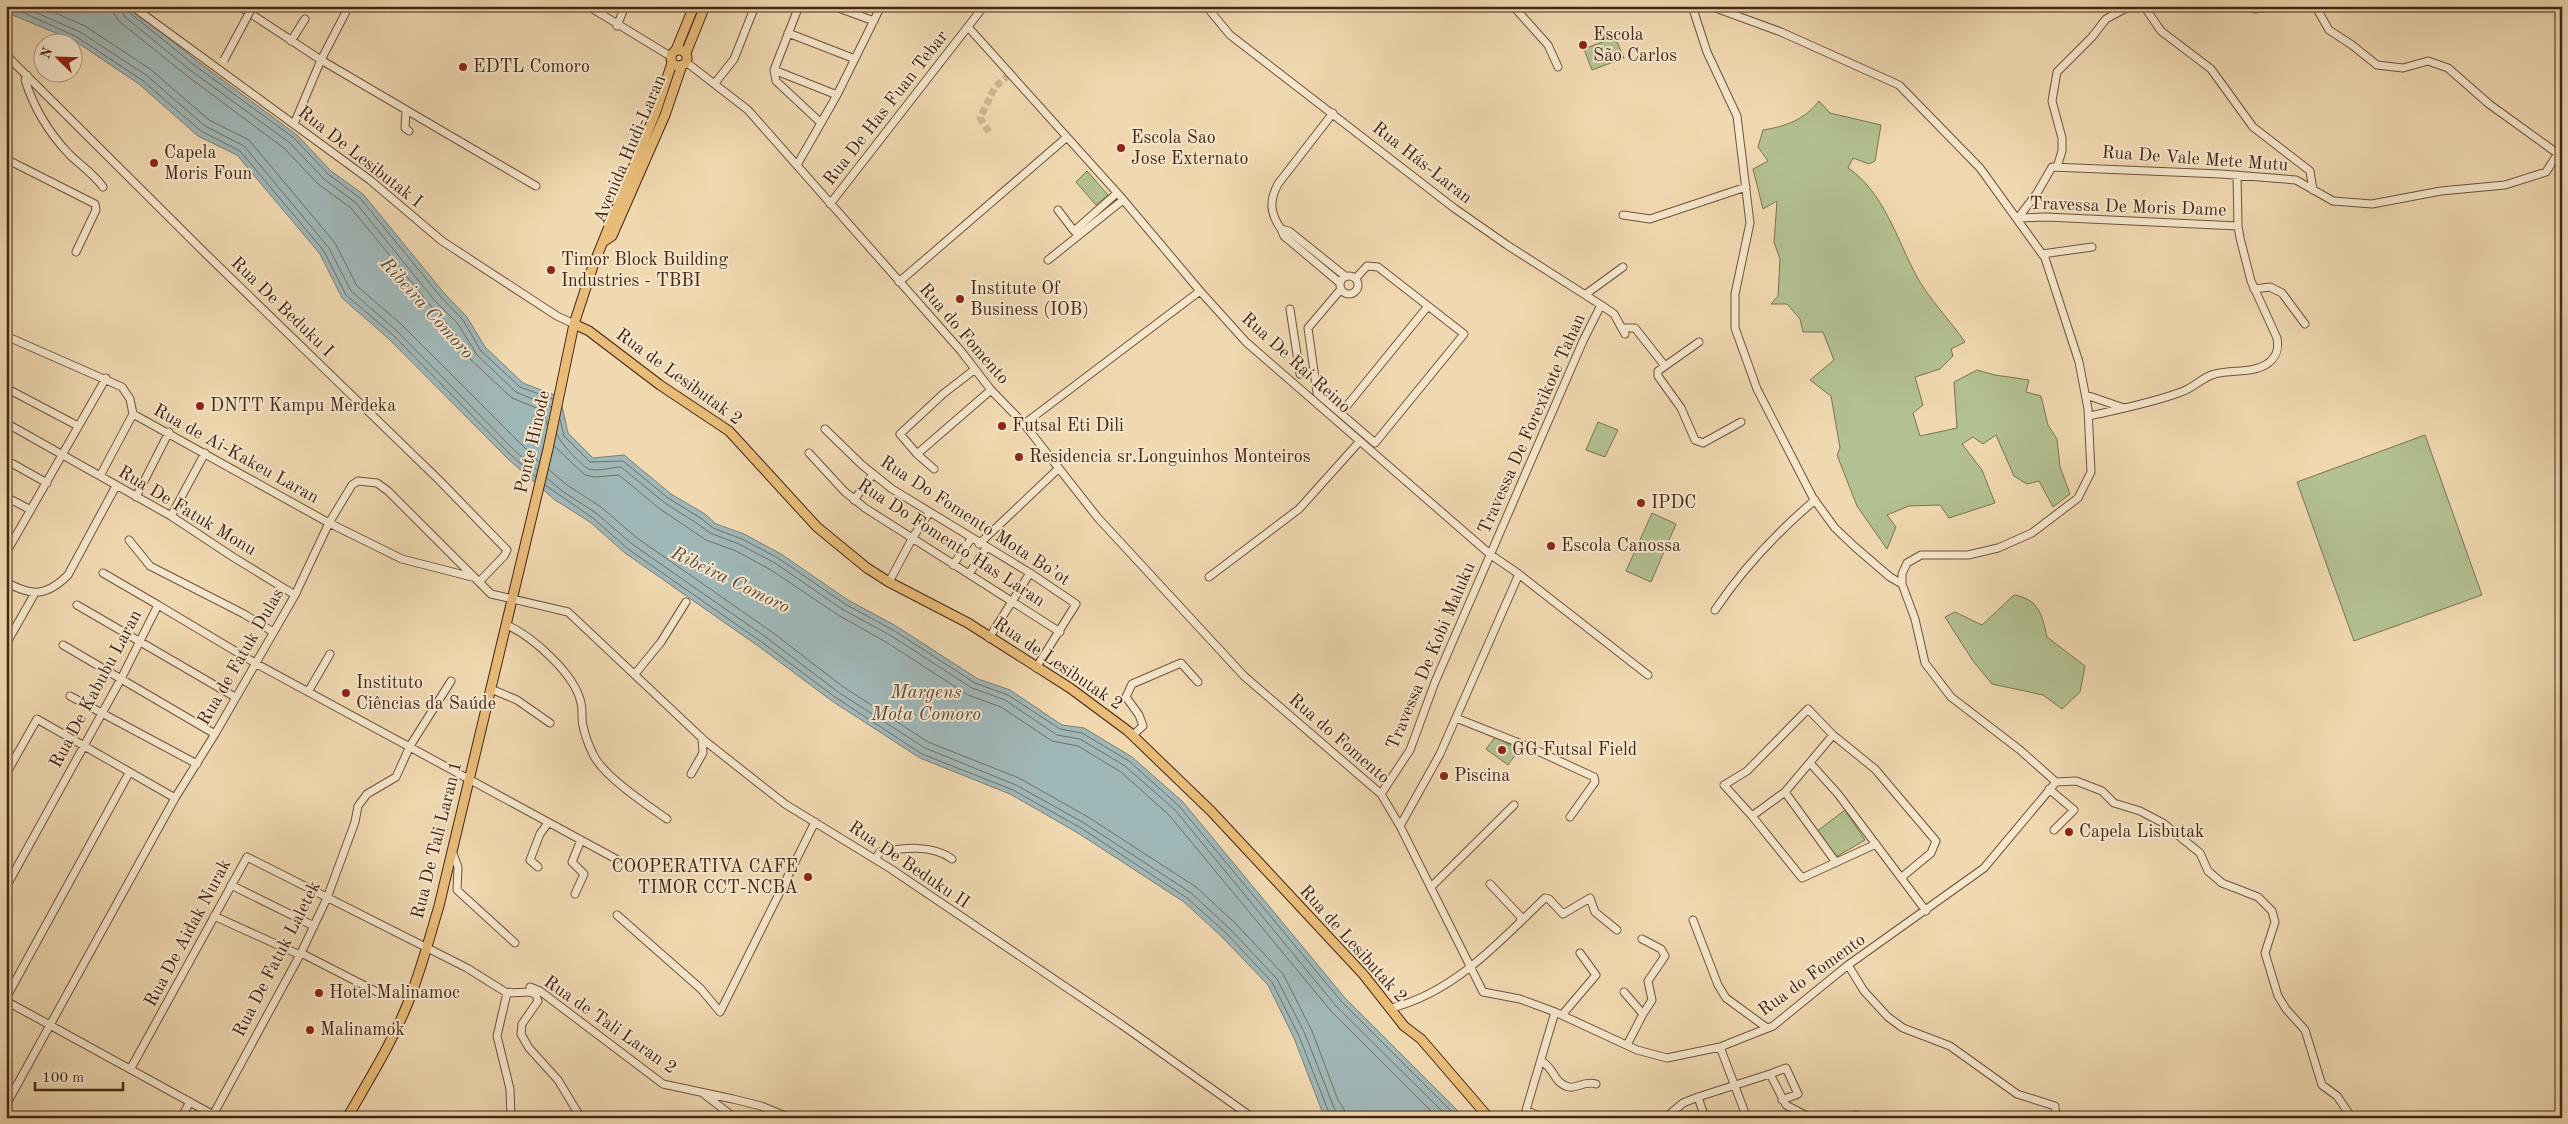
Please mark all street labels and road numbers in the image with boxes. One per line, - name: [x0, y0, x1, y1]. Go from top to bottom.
- street label: Rua De Has Fuan Tebar: [820, 27, 952, 189]
- street label: Avenida Hudi-Laran: [591, 72, 669, 226]
- street label: Rua De Lesibutak I: [294, 103, 426, 211]
- street label: Rua Hás-Laran: [1369, 119, 1475, 207]
- street label: Rua De Vale Mete Mutu: [2101, 144, 2289, 175]
- street label: Travessa De Moris Dame: [2029, 195, 2227, 219]
- street label: Rua De Beduku I: [227, 254, 337, 360]
- street label: Rua do Fomento: [916, 280, 1013, 388]
- street label: Rua De Rai Reino: [1238, 309, 1354, 417]
- street label: Travessa De Forexikote Tahan: [1475, 311, 1589, 537]
- street label: Rua de Lesibutak 2: [613, 325, 745, 429]
- street label: Ponte Hinode: [512, 389, 554, 495]
- street label: Rua de Ai-Kakeu Laran: [150, 401, 322, 507]
- street label: Rua Do Fomento Mota Bo’ot: [877, 453, 1073, 589]
- street label: Rua De Fatuk Monu: [115, 463, 259, 559]
- street label: Rua Do Fomento Has Laran: [854, 476, 1048, 611]
- street label: Travessa De Kobi Maluku: [1383, 559, 1479, 752]
- street label: Rua de Fatuk Dulas: [195, 585, 288, 728]
- street label: Rua De Kabubu Laran: [47, 607, 145, 771]
- street label: Rua de Lesibutak 2: [990, 614, 1126, 714]
- street label: Rua do Fomento: [1285, 691, 1393, 788]
- street label: Rua De Tali Laran 1: [409, 759, 465, 921]
- street label: Rua De Beduku II: [845, 818, 973, 912]
- street label: Rua De Aidak Nurak: [142, 856, 234, 1010]
- street label: Rua De Fatuk Laletek: [230, 878, 324, 1040]
- street label: Rua de Lesibutak 2: [1296, 882, 1410, 1006]
- street label: Rua do Fomento: [1755, 930, 1869, 1020]
- street label: Rua de Tali Laran 2: [540, 973, 680, 1077]

